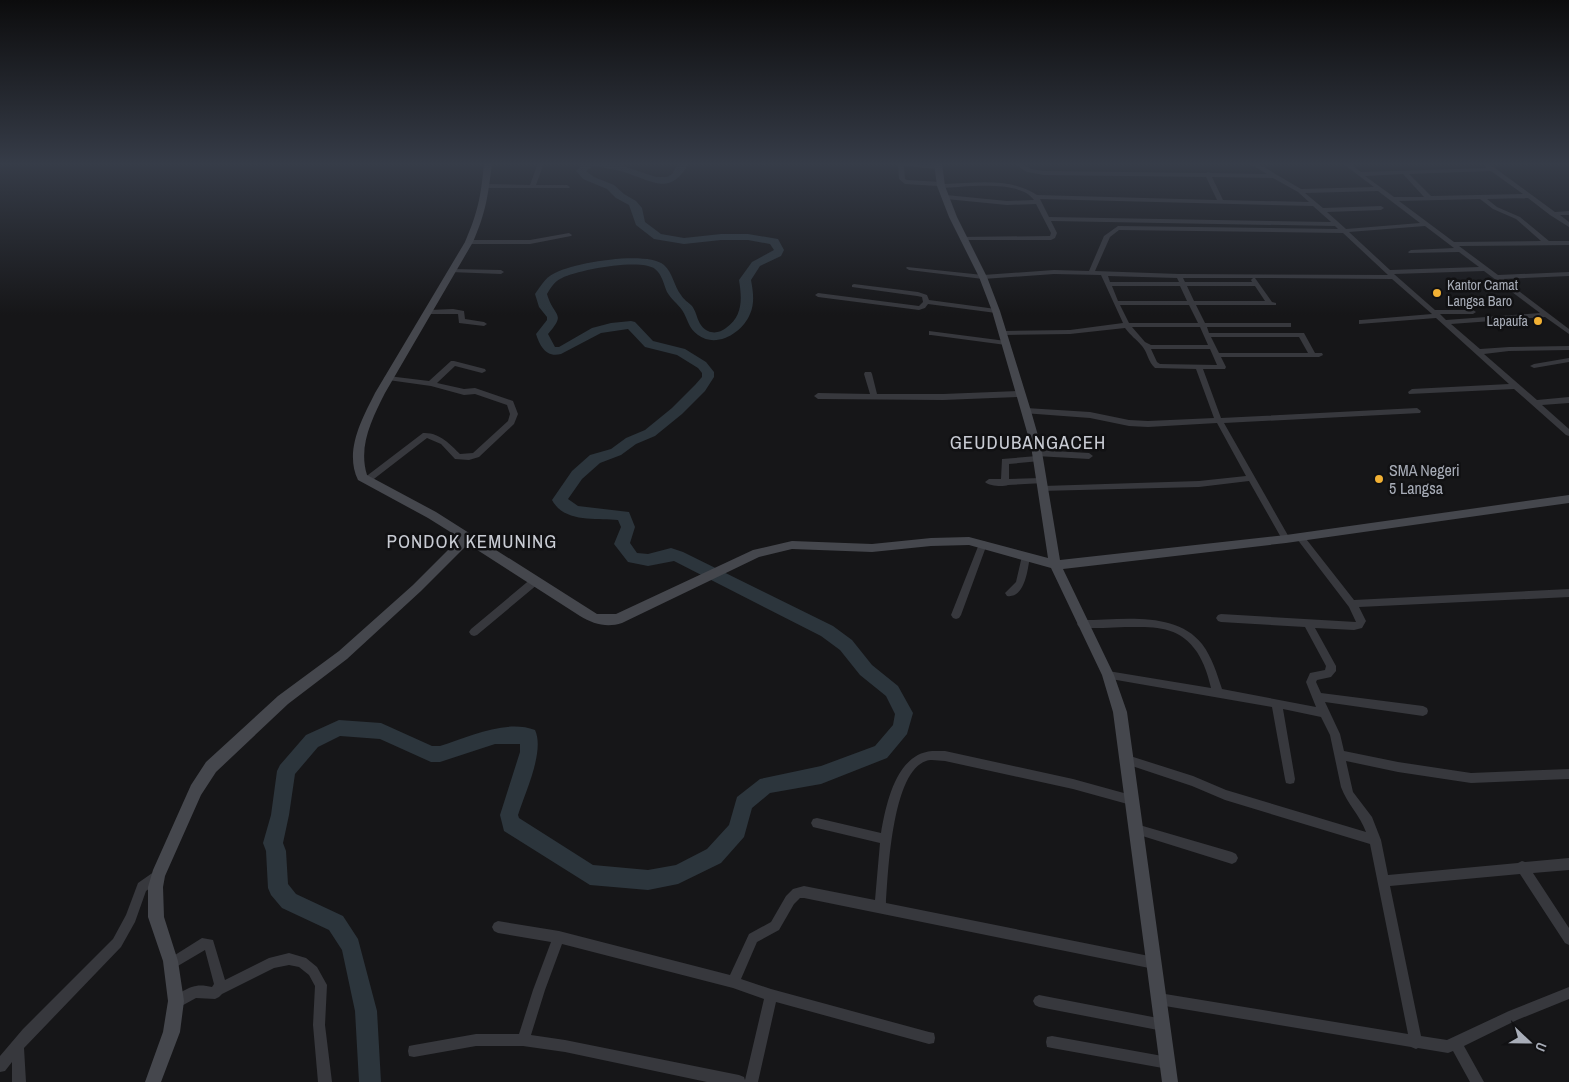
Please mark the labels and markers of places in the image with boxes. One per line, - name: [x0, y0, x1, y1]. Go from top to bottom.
- place label: Kantor Camat Langsa Baro: [1447, 276, 1518, 310]
- marker: Kantor Camat Langsa Baro: [1431, 287, 1443, 299]
- place label: Lapaufa: [1487, 312, 1529, 330]
- marker: Lapaufa: [1532, 315, 1544, 327]
- place label: SMA Negeri 5 Langsa: [1389, 459, 1460, 499]
- marker: SMA Negeri 5 Langsa: [1373, 473, 1385, 485]

